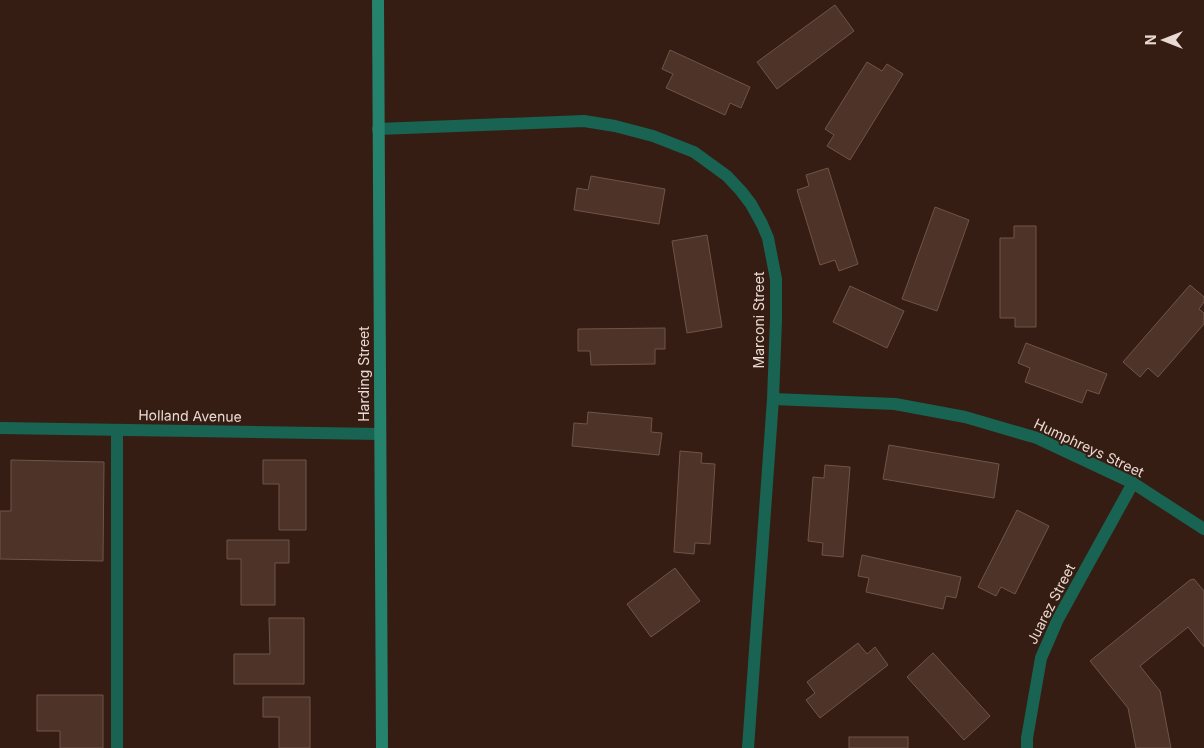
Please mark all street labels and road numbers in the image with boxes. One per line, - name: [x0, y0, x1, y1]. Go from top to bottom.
- street label: Marconi Street: [750, 271, 767, 369]
- street label: Harding Street: [355, 326, 372, 422]
- street label: Holland Avenue: [138, 406, 242, 425]
- street label: Humphreys Street: [1031, 415, 1147, 481]
- street label: Juarez Street: [1023, 560, 1078, 647]

